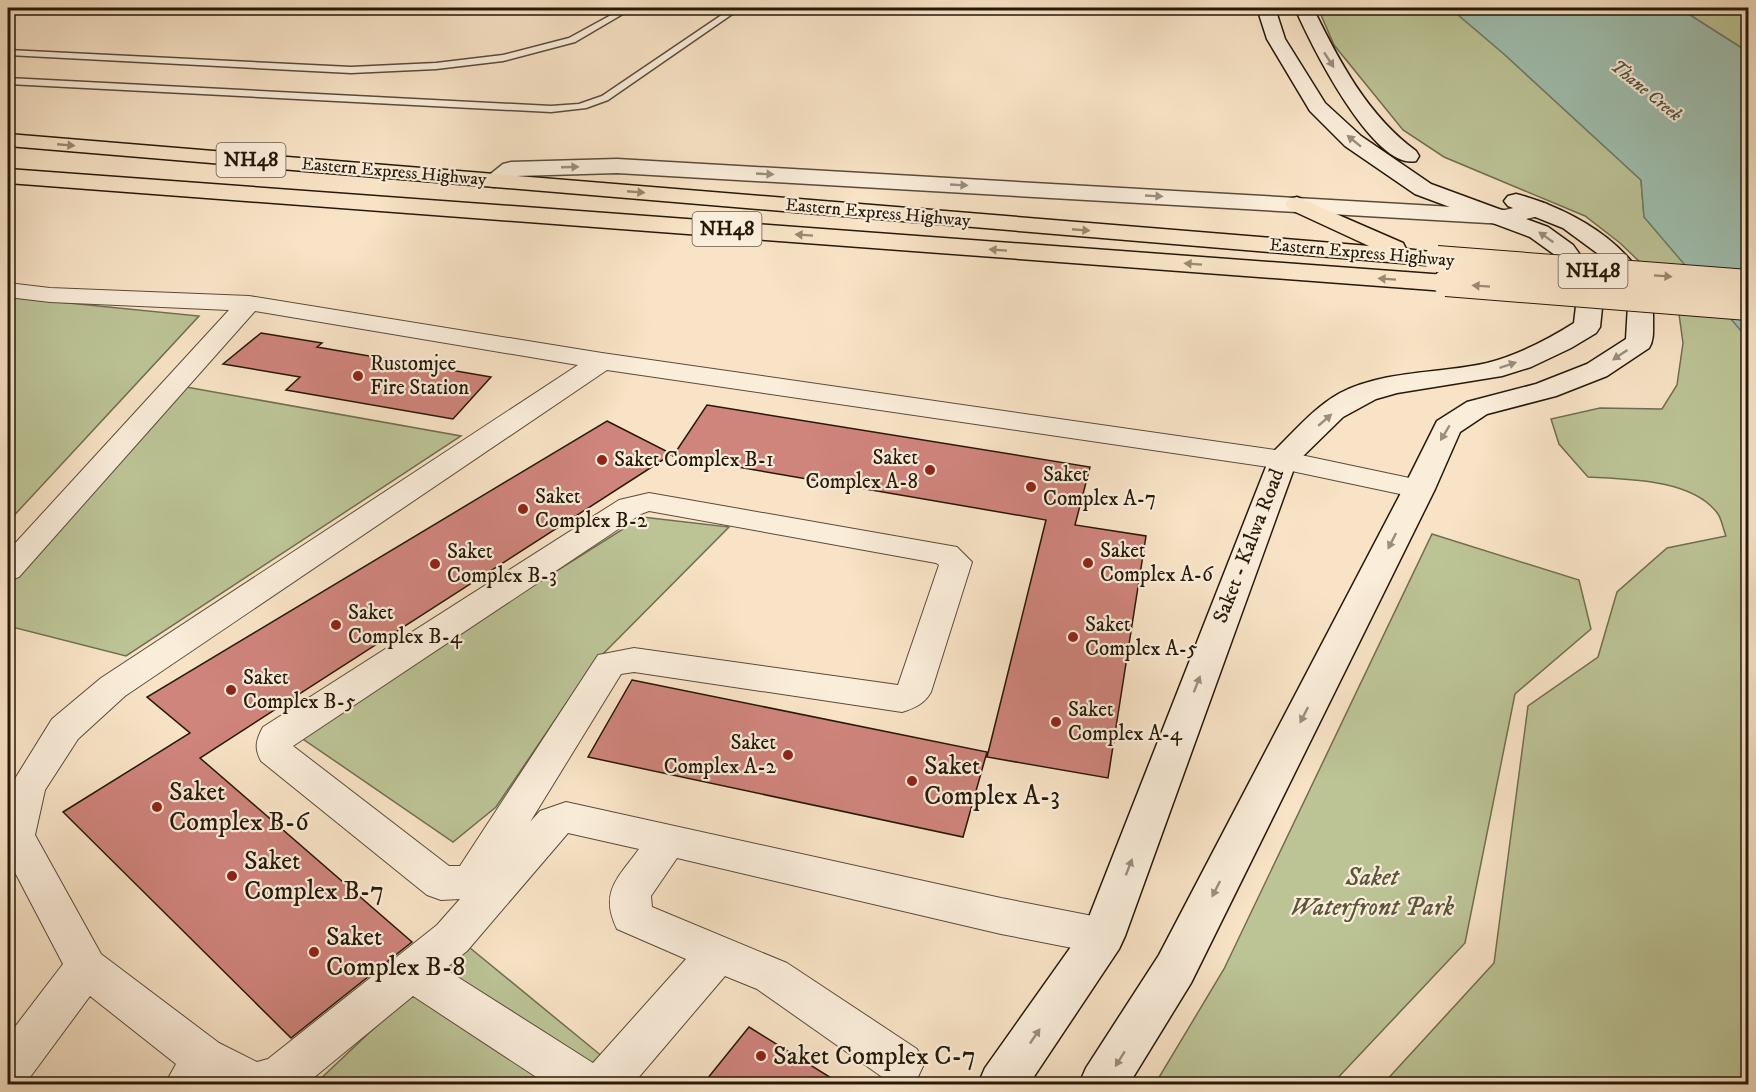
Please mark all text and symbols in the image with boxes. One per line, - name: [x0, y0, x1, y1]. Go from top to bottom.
- one-way arrow: [1324, 51, 1335, 68]
- water label: Thane Creek: [1606, 56, 1686, 127]
- one-way arrow: [1346, 135, 1362, 148]
- one-way arrow: [56, 140, 75, 150]
- road number: NH48: [216, 143, 286, 177]
- street label: Eastern Express Highway: [301, 153, 488, 191]
- one-way arrow: [560, 163, 579, 172]
- one-way arrow: [755, 169, 774, 178]
- one-way arrow: [950, 180, 969, 189]
- one-way arrow: [626, 187, 645, 197]
- one-way arrow: [1144, 191, 1163, 201]
- street label: Eastern Express Highway: [785, 194, 972, 232]
- road number: NH48: [692, 212, 762, 246]
- one-way arrow: [1072, 225, 1091, 234]
- one-way arrow: [794, 230, 813, 240]
- one-way arrow: [1538, 231, 1554, 243]
- street label: Eastern Express Highway: [1269, 234, 1456, 272]
- one-way arrow: [989, 245, 1008, 254]
- road number: NH48: [1558, 254, 1628, 288]
- one-way arrow: [1183, 259, 1202, 269]
- one-way arrow: [1654, 272, 1673, 281]
- one-way arrow: [1378, 274, 1397, 283]
- one-way arrow: [1471, 281, 1490, 291]
- one-way arrow: [1612, 349, 1628, 361]
- place label: Rustomjee Fire Station: [370, 351, 469, 401]
- one-way arrow: [1499, 360, 1517, 369]
- marker: Rustomjee Fire Station: [351, 369, 365, 383]
- one-way arrow: [1317, 414, 1332, 427]
- one-way arrow: [1440, 425, 1451, 442]
- place label: Saket Complex A-8: [805, 445, 918, 495]
- place label: Saket Complex B-1: [614, 447, 774, 473]
- marker: Saket Complex B-1: [595, 453, 609, 467]
- place label: Saket Complex A-7: [1043, 462, 1156, 512]
- marker: Saket Complex A-8: [923, 463, 937, 477]
- street label: Saket - Kalwa Road: [1208, 465, 1291, 627]
- marker: Saket Complex A-7: [1024, 480, 1038, 494]
- place label: Saket Complex B-2: [535, 484, 648, 534]
- marker: Saket Complex B-2: [516, 502, 530, 516]
- one-way arrow: [1388, 533, 1397, 550]
- place label: Saket Complex A-6: [1100, 538, 1214, 588]
- place label: Saket Complex B-3: [447, 539, 557, 589]
- marker: Saket Complex A-6: [1081, 556, 1095, 570]
- marker: Saket Complex B-3: [428, 557, 442, 571]
- place label: Saket Complex B-4: [348, 600, 463, 650]
- place label: Saket Complex A-5: [1085, 612, 1197, 662]
- marker: Saket Complex B-4: [329, 618, 343, 632]
- marker: Saket Complex A-5: [1066, 630, 1080, 644]
- place label: Saket Complex B-5: [243, 665, 355, 715]
- one-way arrow: [1193, 675, 1203, 693]
- marker: Saket Complex B-5: [224, 683, 238, 697]
- place label: Saket Complex A-4: [1068, 697, 1183, 747]
- one-way arrow: [1299, 707, 1309, 724]
- marker: Saket Complex A-4: [1049, 715, 1063, 729]
- place label: Saket Complex A-2: [664, 730, 777, 780]
- marker: Saket Complex A-2: [781, 748, 795, 762]
- place label: Saket Complex A-3: [924, 750, 1060, 813]
- marker: Saket Complex A-3: [905, 774, 919, 788]
- place label: Saket Complex B-6: [169, 776, 310, 839]
- marker: Saket Complex B-6: [150, 800, 164, 814]
- place label: Saket Complex B-7: [244, 845, 384, 908]
- one-way arrow: [1125, 858, 1134, 876]
- park label: Saket Waterfront Park: [1290, 861, 1454, 924]
- marker: Saket Complex B-7: [225, 869, 239, 883]
- one-way arrow: [1211, 881, 1221, 898]
- place label: Saket Complex B-8: [326, 921, 465, 984]
- marker: Saket Complex B-8: [307, 945, 321, 959]
- one-way arrow: [1029, 1029, 1041, 1045]
- place label: Saket Complex C-7: [773, 1040, 976, 1073]
- marker: Saket Complex C-7: [754, 1049, 768, 1063]
- one-way arrow: [1114, 1050, 1125, 1067]

